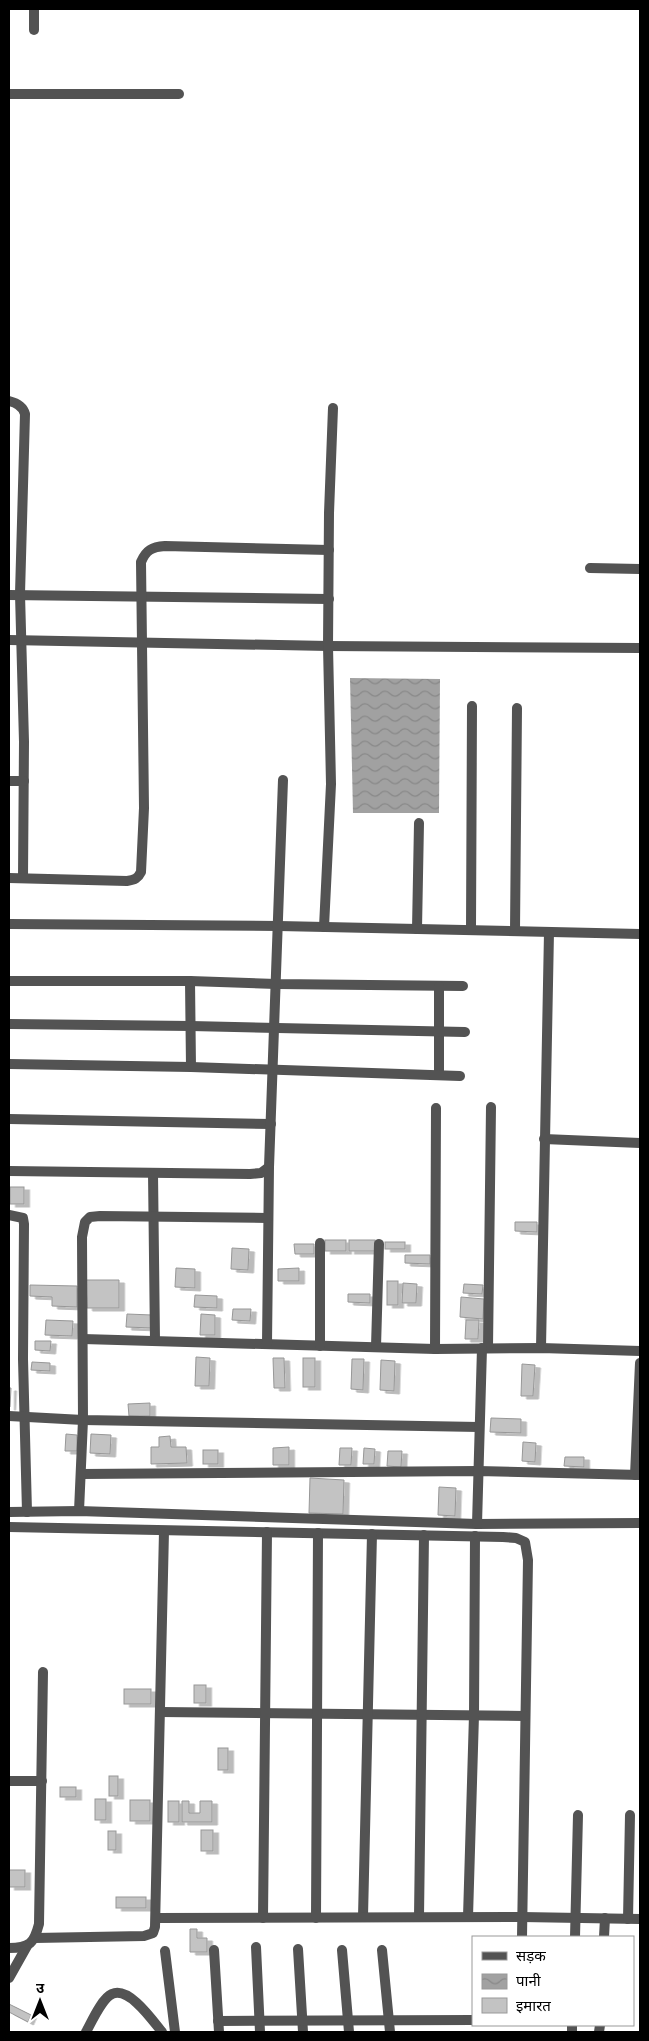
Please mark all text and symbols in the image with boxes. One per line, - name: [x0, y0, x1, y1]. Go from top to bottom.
- legend: [472, 1936, 634, 2026]
- text: सड़क: [516, 1947, 546, 1965]
- text: पानी: [516, 1972, 542, 1990]
- north arrow: [15, 1976, 65, 2026]
- text: उ: [36, 1980, 45, 1996]
- text: इमारत: [516, 1997, 551, 2015]

